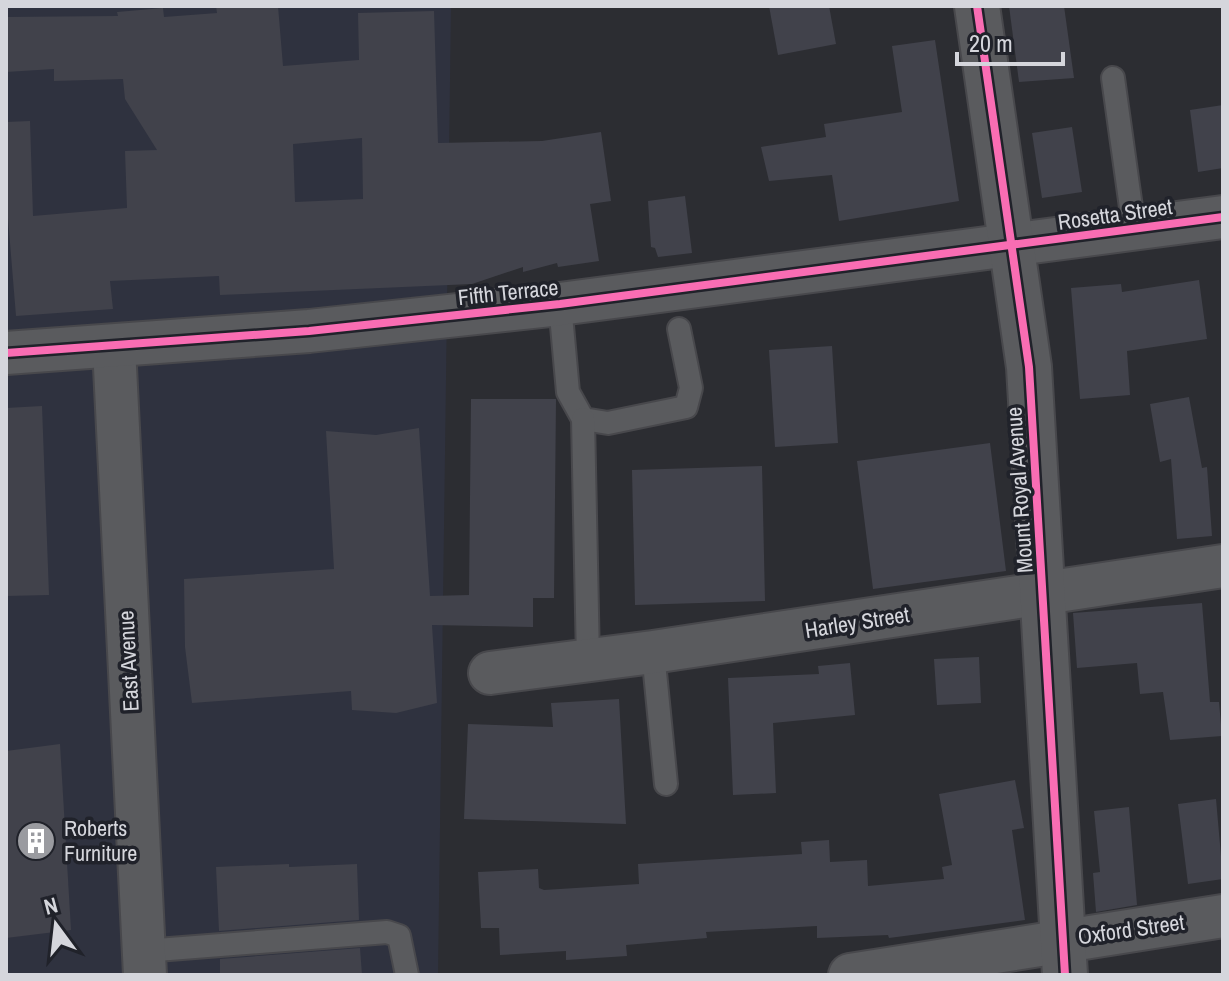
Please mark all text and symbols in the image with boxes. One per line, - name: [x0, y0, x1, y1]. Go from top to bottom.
- scale bar: [957, 16, 1063, 66]
- text: 20 m: [969, 27, 1013, 59]
- street label: Rosetta Street: [1056, 191, 1174, 237]
- street label: Fifth Terrace: [456, 272, 560, 312]
- street label: Mount Royal Avenue: [998, 406, 1040, 574]
- street label: Harley Street: [803, 599, 911, 645]
- street label: East Avenue: [110, 610, 146, 712]
- place label: Roberts Furniture: [64, 813, 137, 868]
- building icon: Roberts Furniture: [15, 820, 57, 862]
- north arrow: [16, 885, 96, 965]
- text: N: [41, 890, 61, 922]
- street label: Oxford Street: [1076, 907, 1186, 951]

